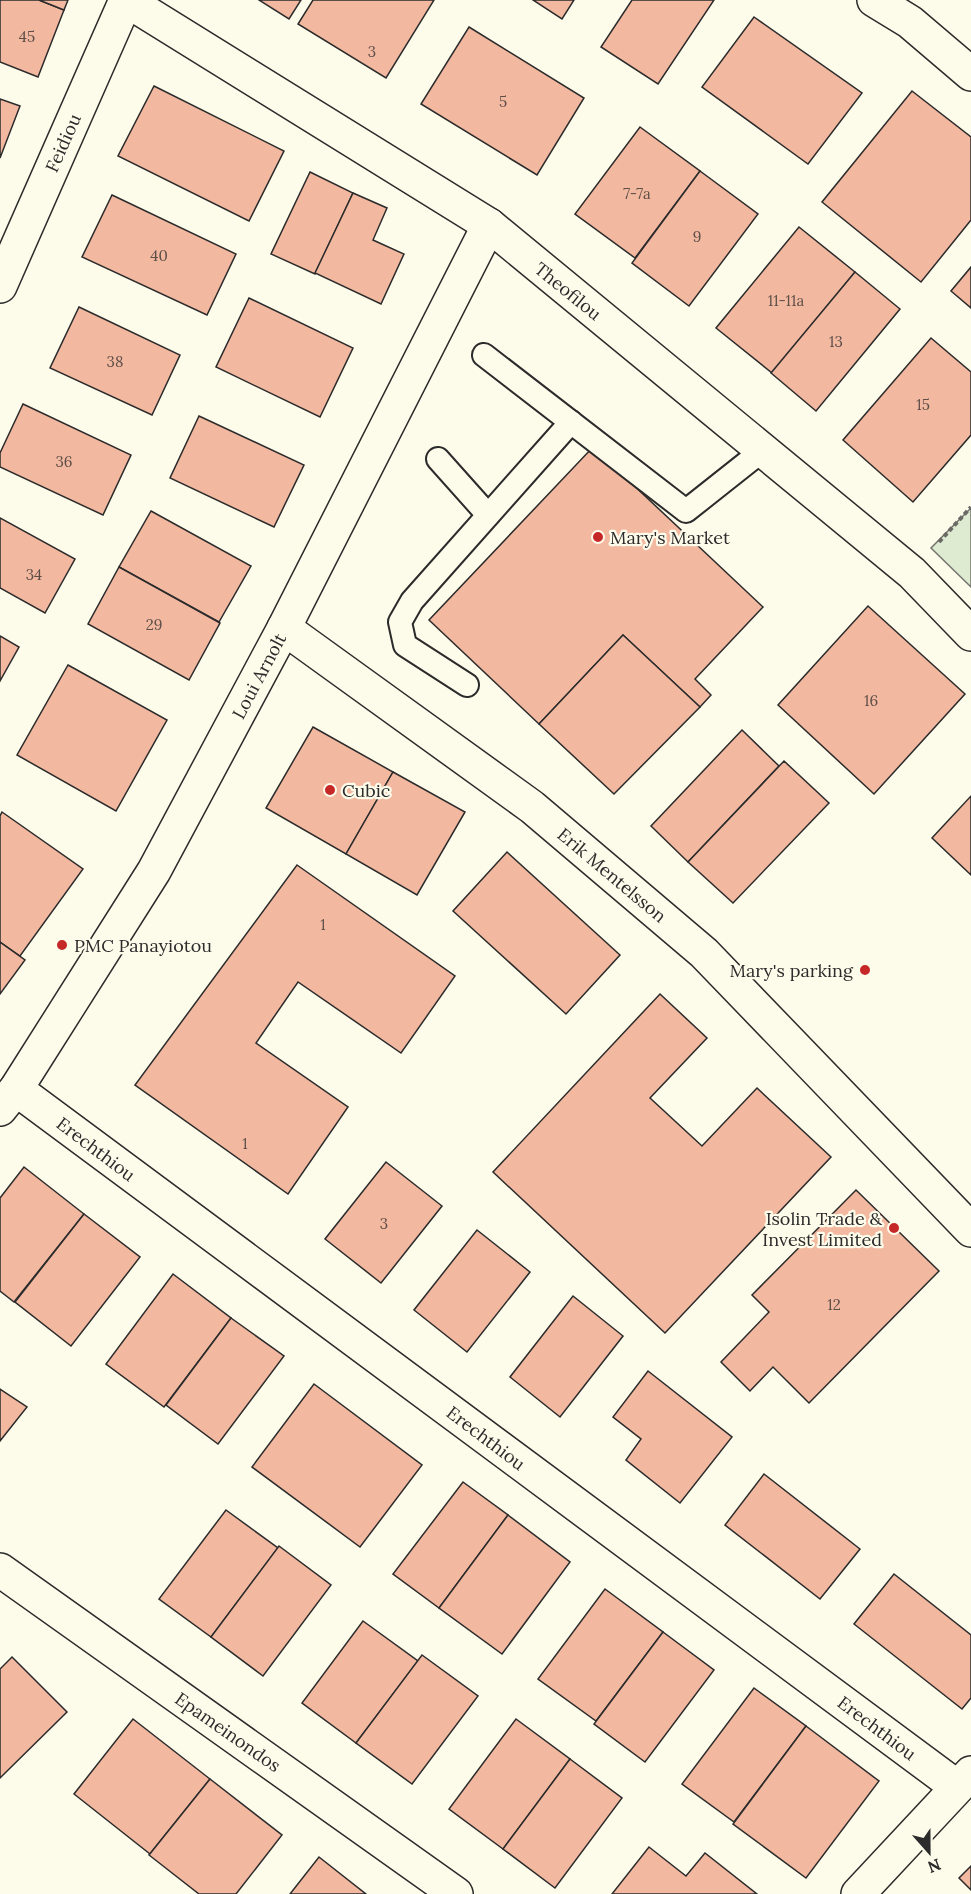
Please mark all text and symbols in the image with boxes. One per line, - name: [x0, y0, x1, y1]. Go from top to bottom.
- house number: 45: [19, 27, 35, 46]
- house number: 3: [368, 42, 376, 61]
- house number: 5: [499, 92, 507, 111]
- street label: Feidiou: [40, 110, 86, 176]
- house number: 7-7a: [623, 184, 651, 203]
- house number: 9: [693, 227, 701, 246]
- house number: 40: [150, 246, 168, 265]
- street label: Theofilou: [530, 257, 606, 325]
- house number: 11-11a: [768, 291, 804, 310]
- house number: 13: [829, 332, 843, 351]
- house number: 38: [107, 352, 123, 371]
- house number: 15: [916, 395, 930, 414]
- house number: 36: [55, 452, 73, 471]
- place label: Mary's Market: [610, 526, 730, 549]
- marker: Mary's Market: [591, 530, 605, 544]
- house number: 34: [26, 565, 42, 584]
- house number: 29: [146, 615, 162, 634]
- street label: Loui Arnolt: [227, 629, 291, 723]
- house number: 16: [864, 691, 878, 710]
- place label: Cubic: [342, 779, 390, 802]
- marker: Cubic: [323, 783, 337, 797]
- street label: Erik Mentelsson: [553, 823, 671, 927]
- house number: 1: [320, 915, 326, 934]
- place label: PMC Panayiotou: [74, 934, 212, 957]
- marker: PMC Panayiotou: [55, 938, 69, 952]
- place label: Mary's parking: [729, 959, 854, 982]
- marker: Mary's parking: [858, 963, 872, 977]
- street label: Erechthiou: [52, 1112, 140, 1186]
- house number: 1: [242, 1134, 248, 1153]
- place label: Isolin Trade & Invest Limited: [762, 1207, 882, 1251]
- house number: 3: [380, 1214, 388, 1233]
- marker: Isolin Trade & Invest Limited: [887, 1221, 901, 1235]
- house number: 12: [827, 1295, 841, 1314]
- street label: Erechthiou: [442, 1401, 530, 1475]
- street label: Epameinondos: [171, 1687, 285, 1777]
- street label: Erechthiou: [833, 1691, 921, 1765]
- north arrow: [899, 1822, 959, 1882]
- text: N: [925, 1854, 944, 1878]

